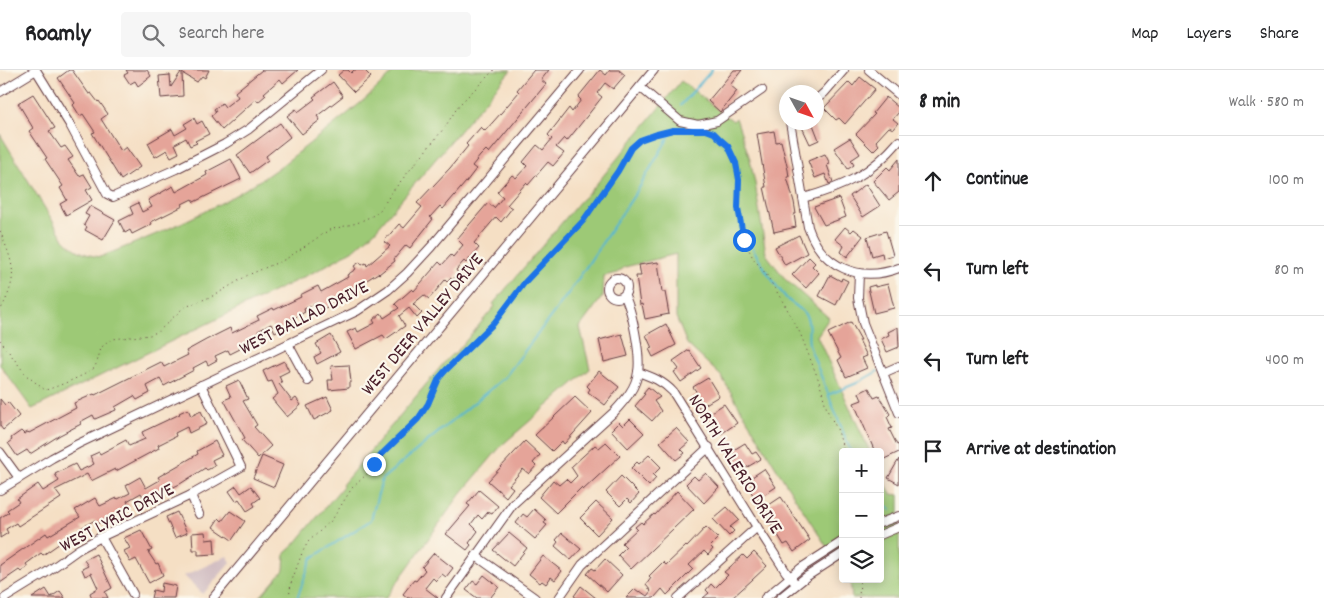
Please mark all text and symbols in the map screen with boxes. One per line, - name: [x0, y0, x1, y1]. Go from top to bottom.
- search box: [121, 12, 471, 57]
- text: Roamly: [25, 18, 91, 52]
- icon: search: [139, 21, 167, 49]
- text: Search here: [179, 21, 264, 48]
- text: Map: [1131, 22, 1158, 47]
- text: Layers: [1186, 22, 1232, 47]
- text: Share: [1260, 22, 1299, 47]
- north arrow: [779, 85, 824, 130]
- text: 8 min: [919, 88, 960, 118]
- text: Walk · 580 m: [1229, 91, 1304, 114]
- icon: ahead: [919, 167, 947, 195]
- text: Continue: [966, 167, 1028, 194]
- text: 100 m: [1268, 169, 1304, 192]
- route start: [733, 229, 756, 252]
- street label: WEST DEER VALLEY DRIVE: [356, 248, 492, 402]
- icon: left: [919, 257, 947, 285]
- text: Turn left: [966, 257, 1029, 284]
- text: 80 m: [1274, 259, 1304, 282]
- street label: WEST BALLAD DRIVE: [235, 275, 374, 363]
- icon: left: [919, 347, 947, 375]
- text: Turn left: [966, 347, 1029, 374]
- text: 400 m: [1265, 349, 1304, 372]
- street label: NORTH VALERIO DRIVE: [680, 390, 788, 540]
- icon: arrive: [919, 437, 947, 465]
- text: Arrive at destination: [966, 437, 1116, 464]
- map controls: [839, 448, 884, 583]
- button: +: [839, 448, 884, 493]
- route end: [363, 453, 386, 476]
- street label: WEST LYRIC DRIVE: [56, 477, 180, 561]
- button: −: [839, 493, 884, 538]
- button: layers: [839, 538, 884, 583]

